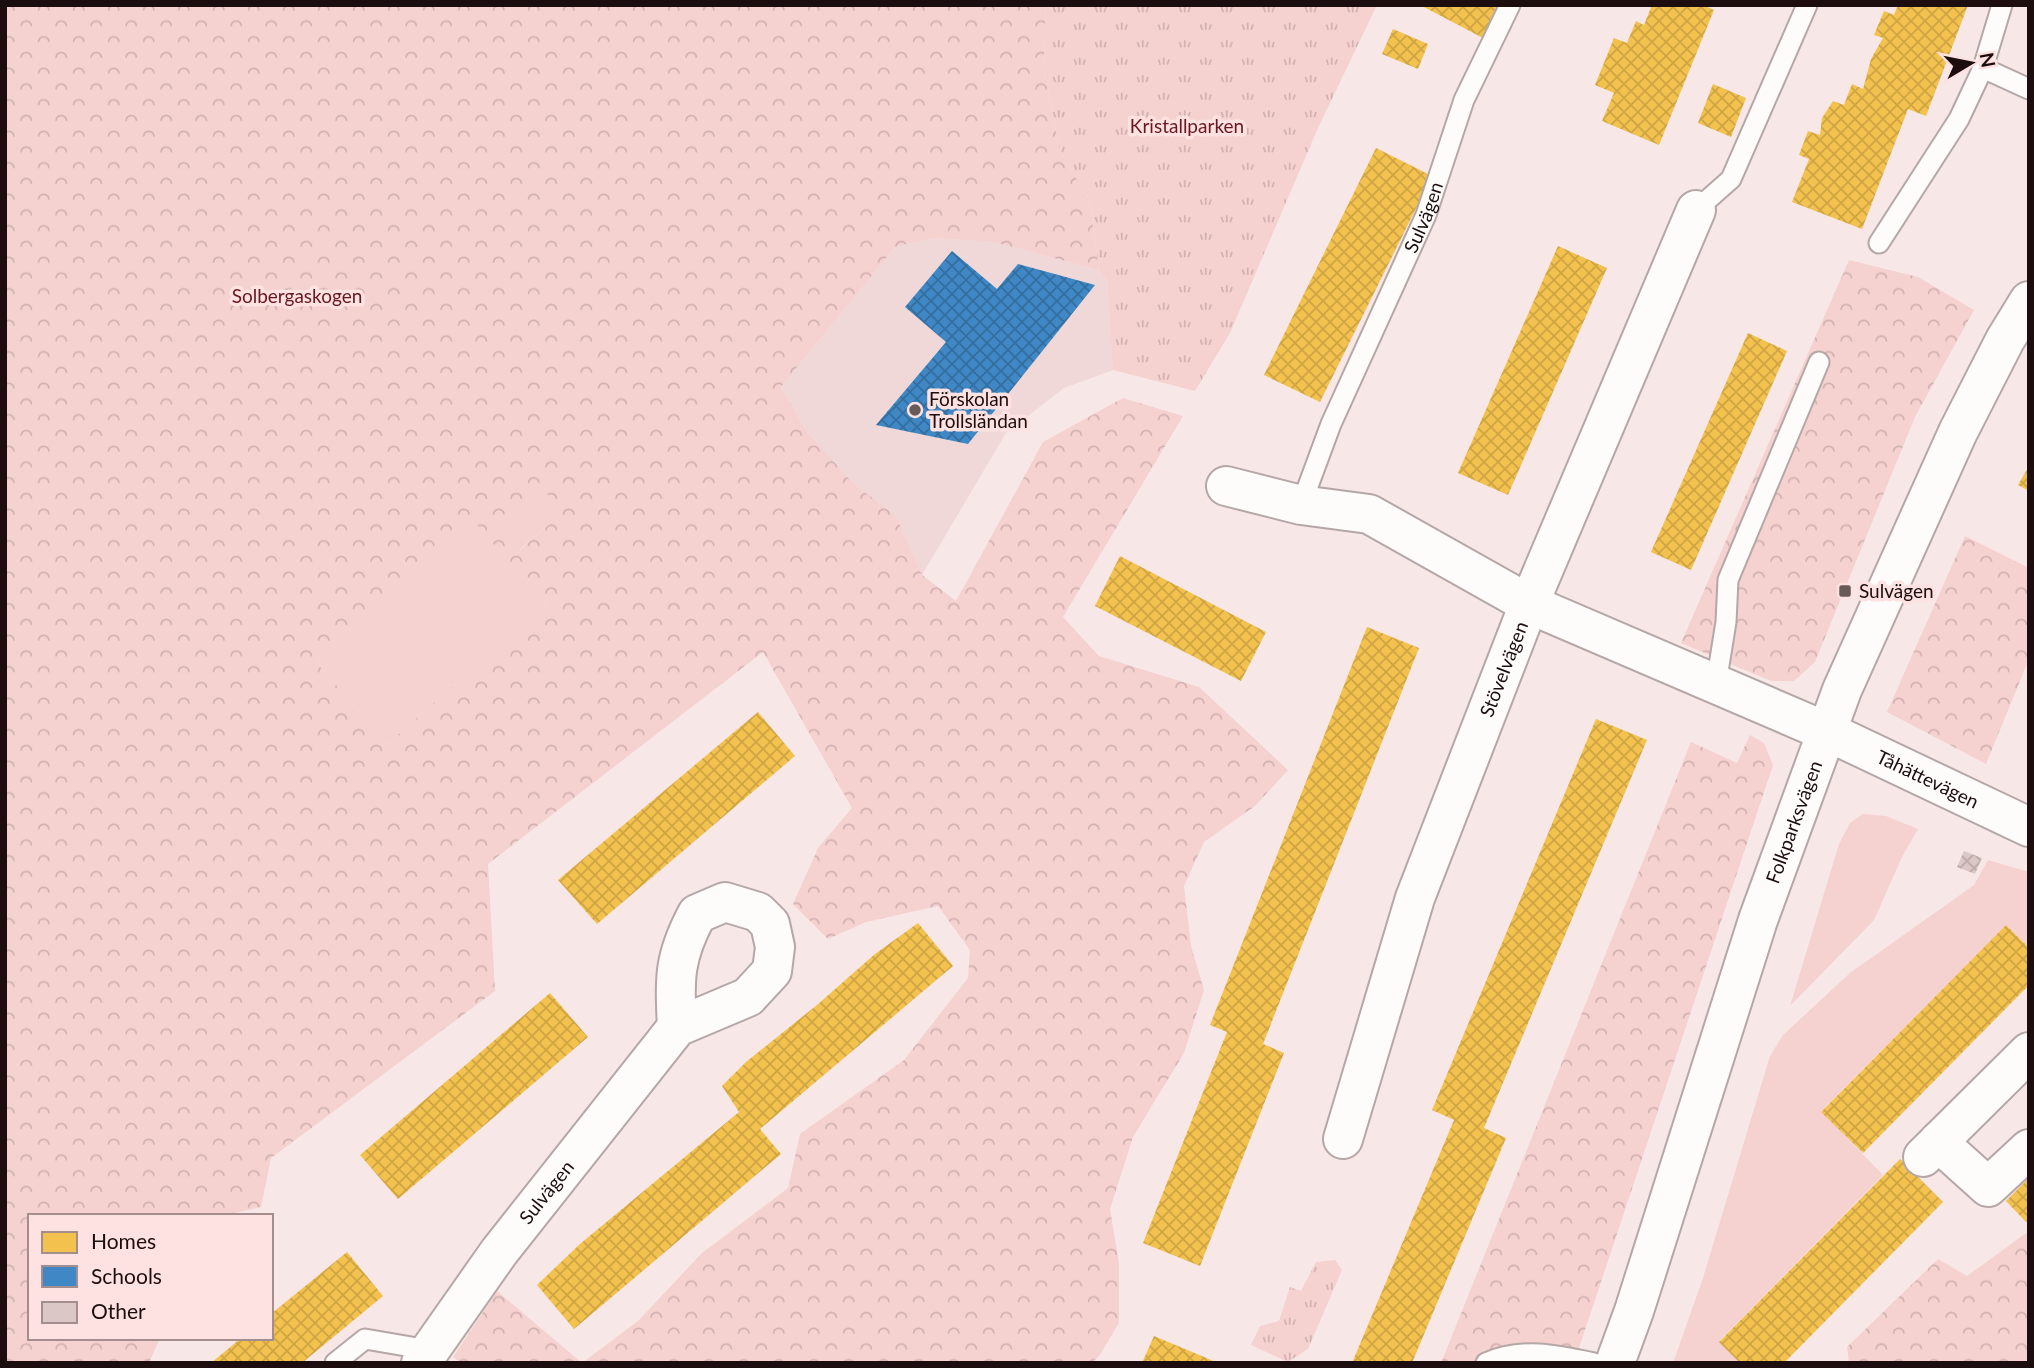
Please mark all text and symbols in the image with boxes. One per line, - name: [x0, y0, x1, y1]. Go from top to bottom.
- north arrow: [1936, 28, 2006, 98]
- text: N: [1976, 51, 2001, 69]
- park label: Kristallparken: [1130, 114, 1244, 137]
- street label: Sulvägen: [1398, 179, 1447, 256]
- park label: Solbergaskogen: [232, 284, 362, 307]
- place label: Förskolan Trollsländan: [929, 387, 1028, 432]
- marker: Förskolan Trollsländan: [907, 402, 923, 418]
- place label: Sulvägen: [1859, 579, 1934, 602]
- marker: Sulvägen: [1837, 583, 1853, 599]
- street label: Stövelvägen: [1474, 618, 1532, 720]
- street label: Tåhättevägen: [1873, 744, 1983, 813]
- street label: Folkparksvägen: [1760, 757, 1826, 886]
- street label: Sulvägen: [514, 1155, 578, 1228]
- legend: [28, 1214, 273, 1340]
- text: Homes: [91, 1228, 156, 1253]
- text: Schools: [91, 1263, 162, 1288]
- text: Other: [91, 1298, 146, 1323]

